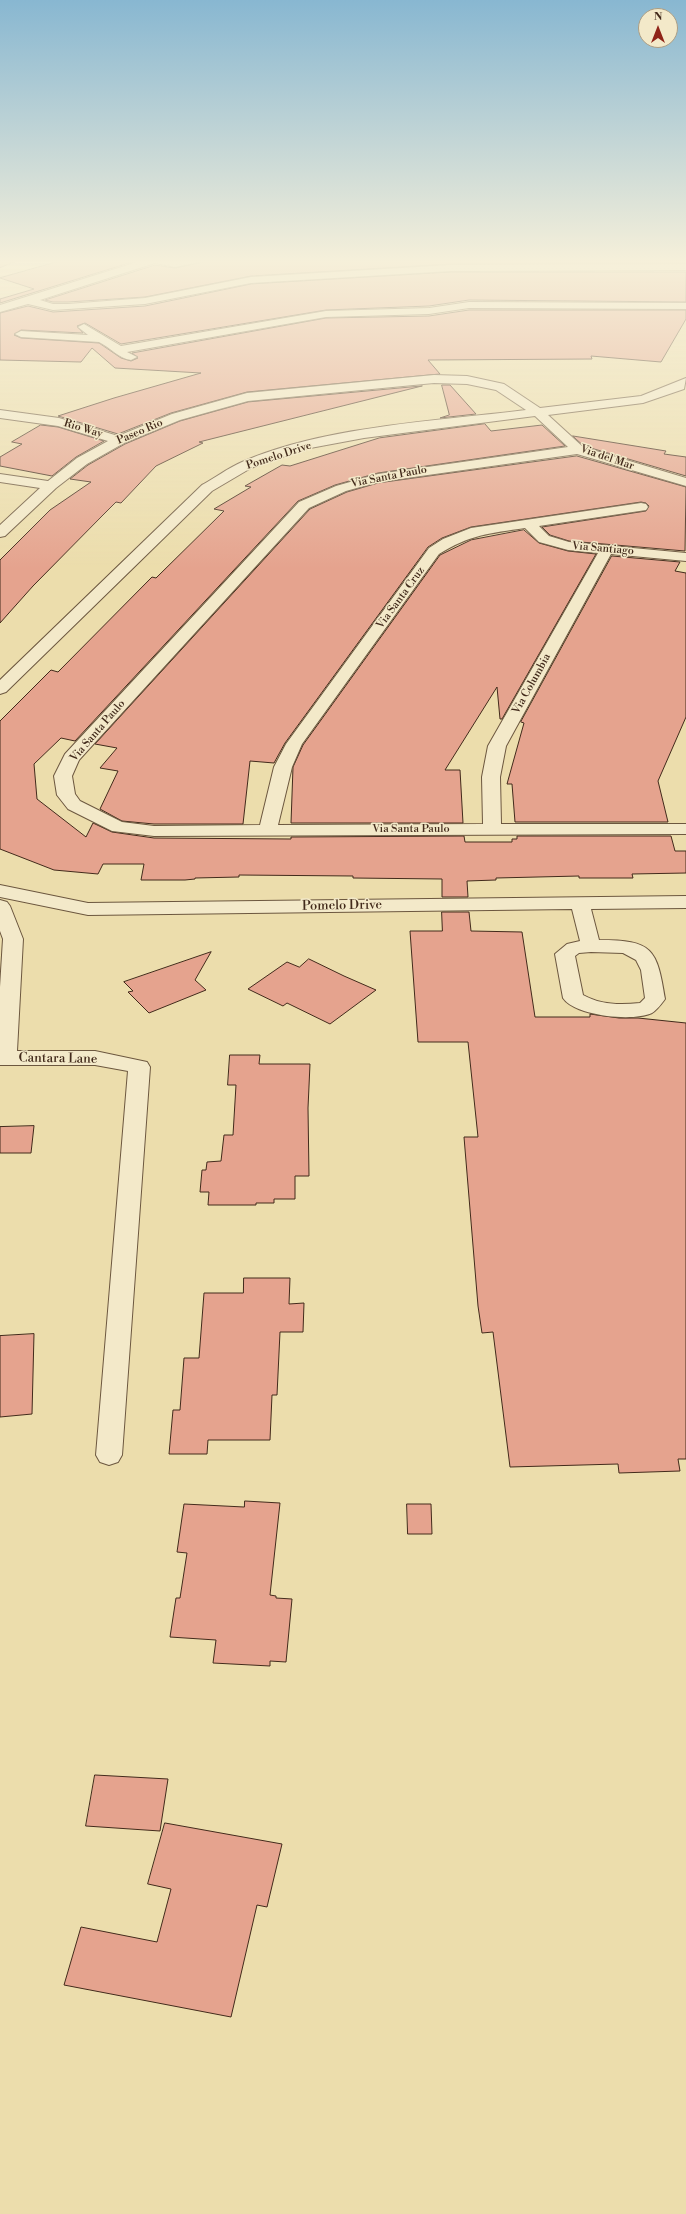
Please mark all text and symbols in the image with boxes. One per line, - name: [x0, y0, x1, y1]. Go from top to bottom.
- north arrow: [638, 8, 678, 48]
- text: N: [654, 10, 662, 24]
- street label: Paseo Rio: [115, 416, 165, 448]
- street label: Rio Way: [62, 417, 104, 441]
- street label: Pomelo Drive: [245, 439, 313, 473]
- street label: Via del Mar: [578, 443, 636, 473]
- street label: Via Santa Paulo: [350, 463, 428, 491]
- street label: Via Santiago: [571, 540, 635, 558]
- street label: Via Santa Cruz: [374, 565, 428, 631]
- street label: Via Columbia: [510, 651, 554, 717]
- street label: Via Santa Paulo: [68, 698, 128, 764]
- street label: Via Santa Paulo: [372, 822, 450, 836]
- street label: Pomelo Drive: [302, 898, 382, 914]
- street label: Cantara Lane: [18, 1051, 98, 1067]

